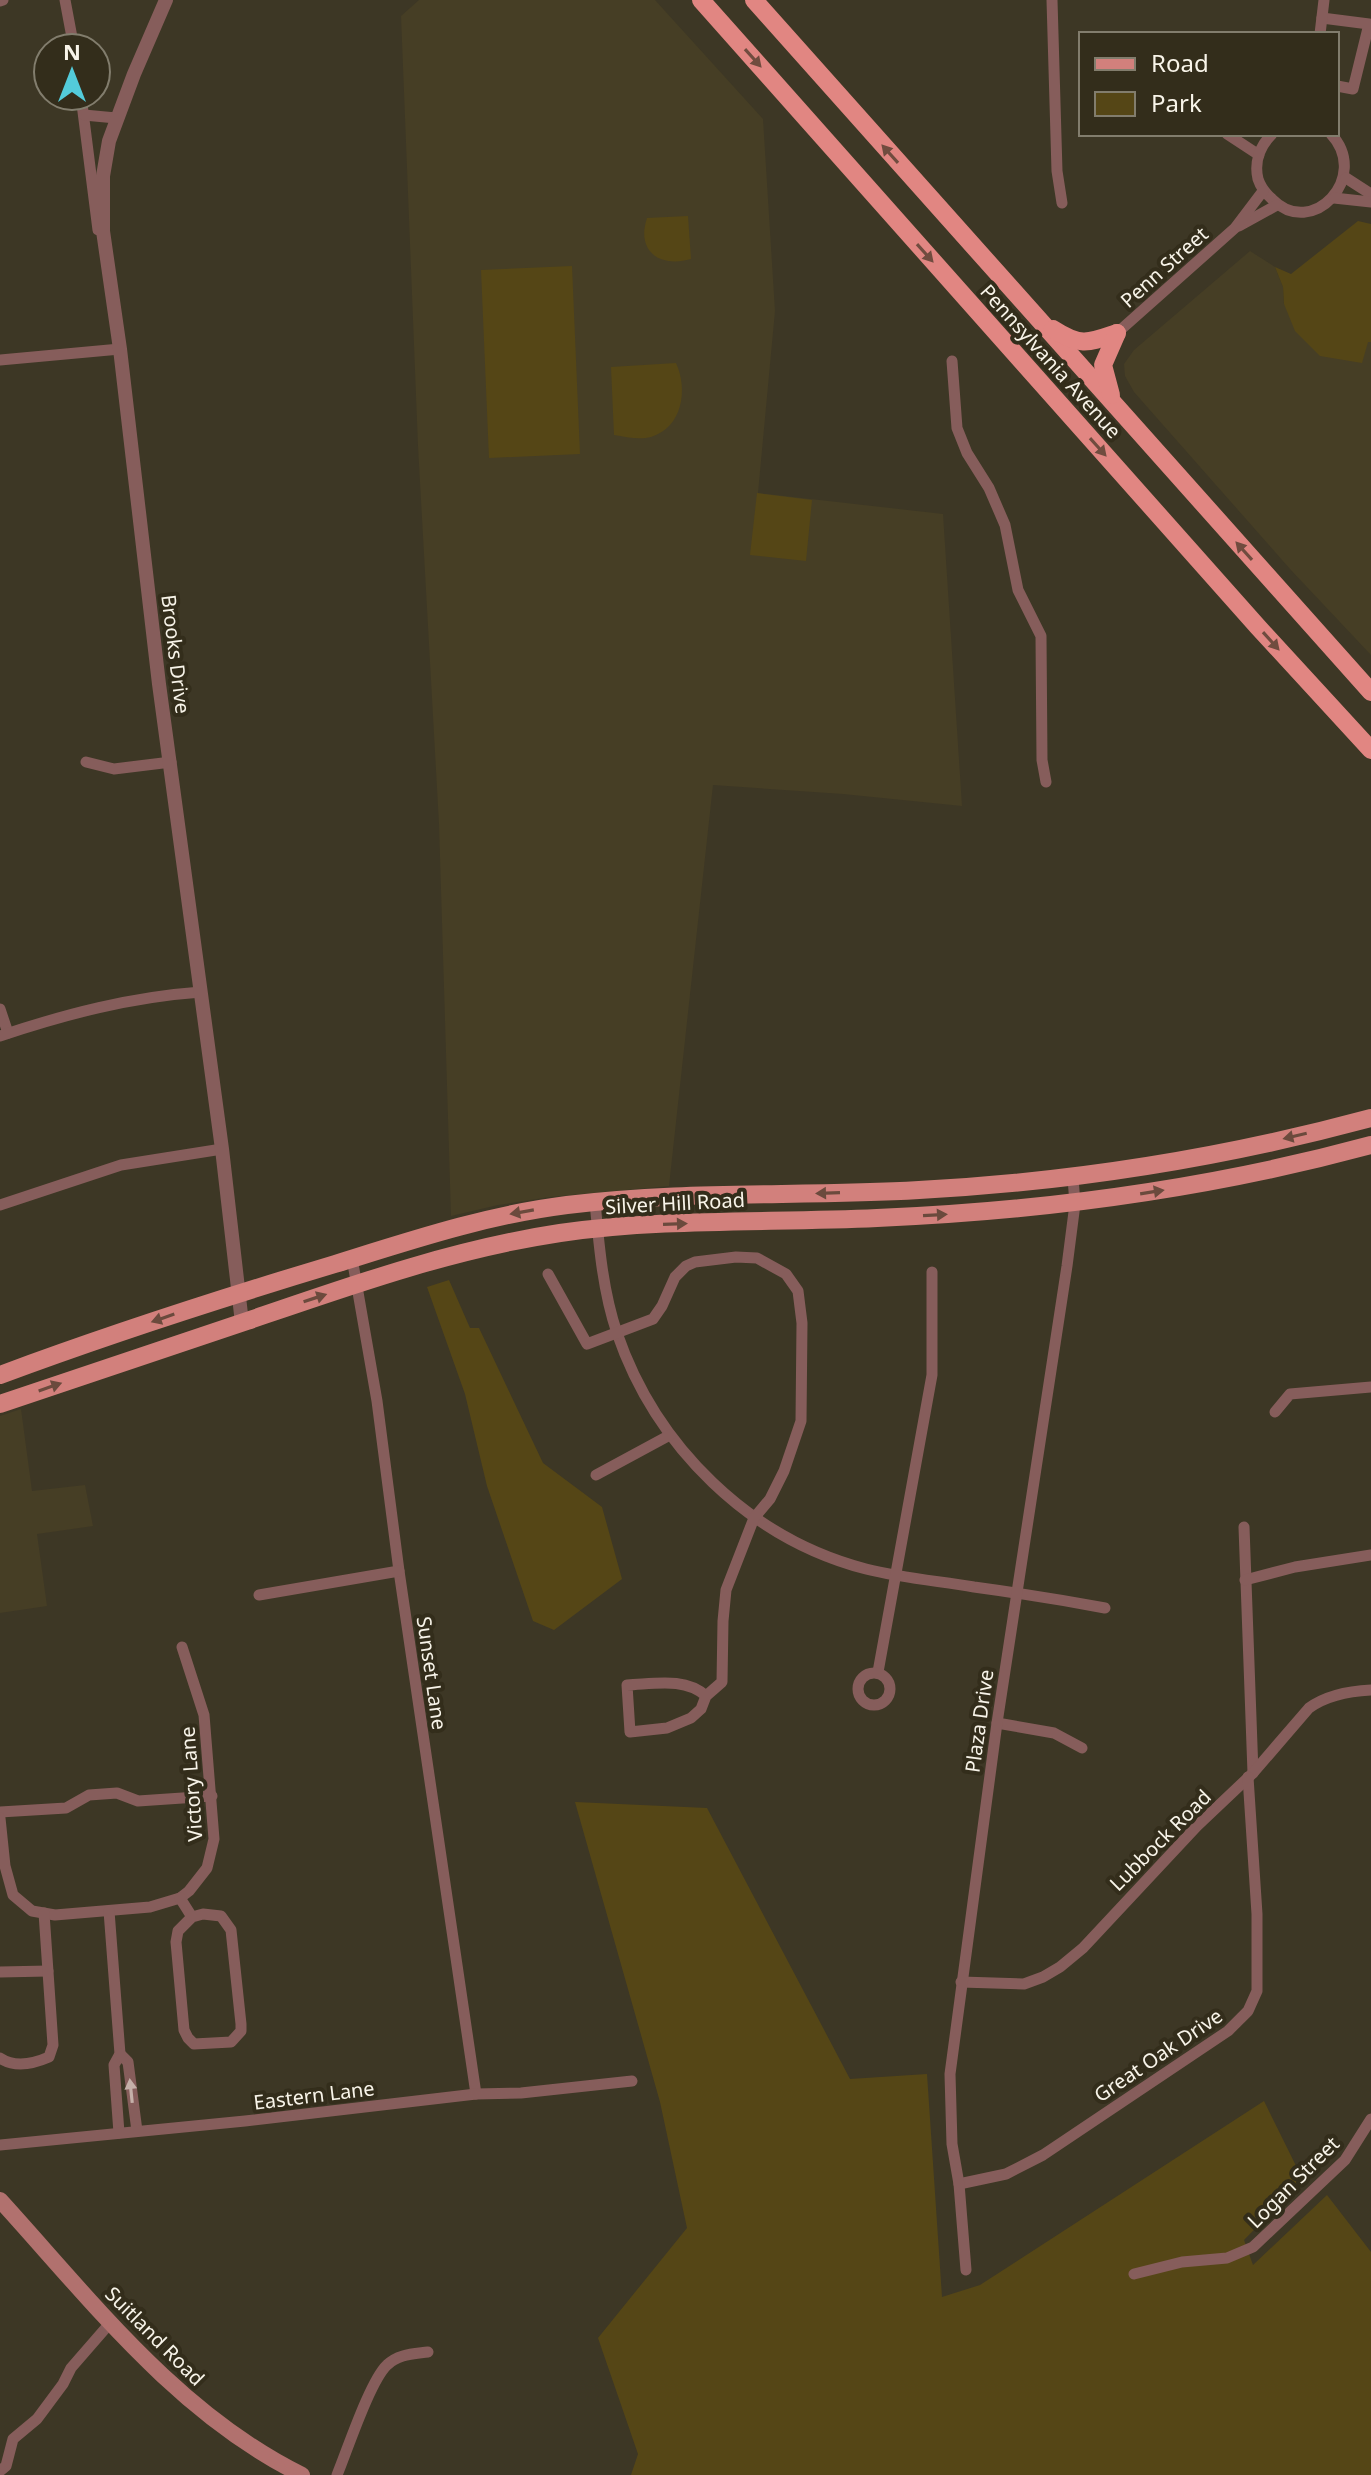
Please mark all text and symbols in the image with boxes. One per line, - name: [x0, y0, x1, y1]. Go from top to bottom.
- north arrow: [32, 32, 112, 112]
- legend: [1079, 32, 1339, 136]
- text: N: [63, 36, 81, 66]
- text: Road: [1151, 46, 1209, 79]
- one-way arrow: [743, 49, 761, 68]
- text: Park: [1151, 86, 1202, 119]
- one-way arrow: [882, 144, 900, 163]
- street label: Penn Street: [1114, 220, 1214, 314]
- one-way arrow: [916, 243, 934, 262]
- street label: Pennsylvania Avenue: [975, 278, 1127, 444]
- one-way arrow: [1089, 437, 1107, 456]
- one-way arrow: [1236, 541, 1254, 560]
- street label: Brooks Drive: [155, 593, 197, 715]
- one-way arrow: [1262, 631, 1279, 651]
- one-way arrow: [1283, 1130, 1308, 1143]
- one-way arrow: [1140, 1185, 1165, 1197]
- street label: Silver Hill Road: [605, 1186, 745, 1220]
- one-way arrow: [815, 1187, 840, 1200]
- one-way arrow: [509, 1206, 534, 1219]
- one-way arrow: [923, 1208, 948, 1221]
- one-way arrow: [663, 1218, 688, 1231]
- one-way arrow: [304, 1291, 328, 1304]
- one-way arrow: [151, 1313, 175, 1325]
- one-way arrow: [39, 1380, 63, 1392]
- street label: Sunset Lane: [411, 1615, 453, 1731]
- street label: Plaza Drive: [958, 1668, 1000, 1774]
- street label: Victory Lane: [174, 1726, 208, 1842]
- street label: Lubbock Road: [1103, 1783, 1217, 1897]
- street label: Great Oak Drive: [1088, 2002, 1228, 2108]
- street label: Eastern Lane: [252, 2074, 376, 2116]
- one-way arrow: [125, 2078, 138, 2103]
- street label: Logan Street: [1241, 2130, 1345, 2234]
- street label: Suitland Road: [99, 2280, 211, 2392]

